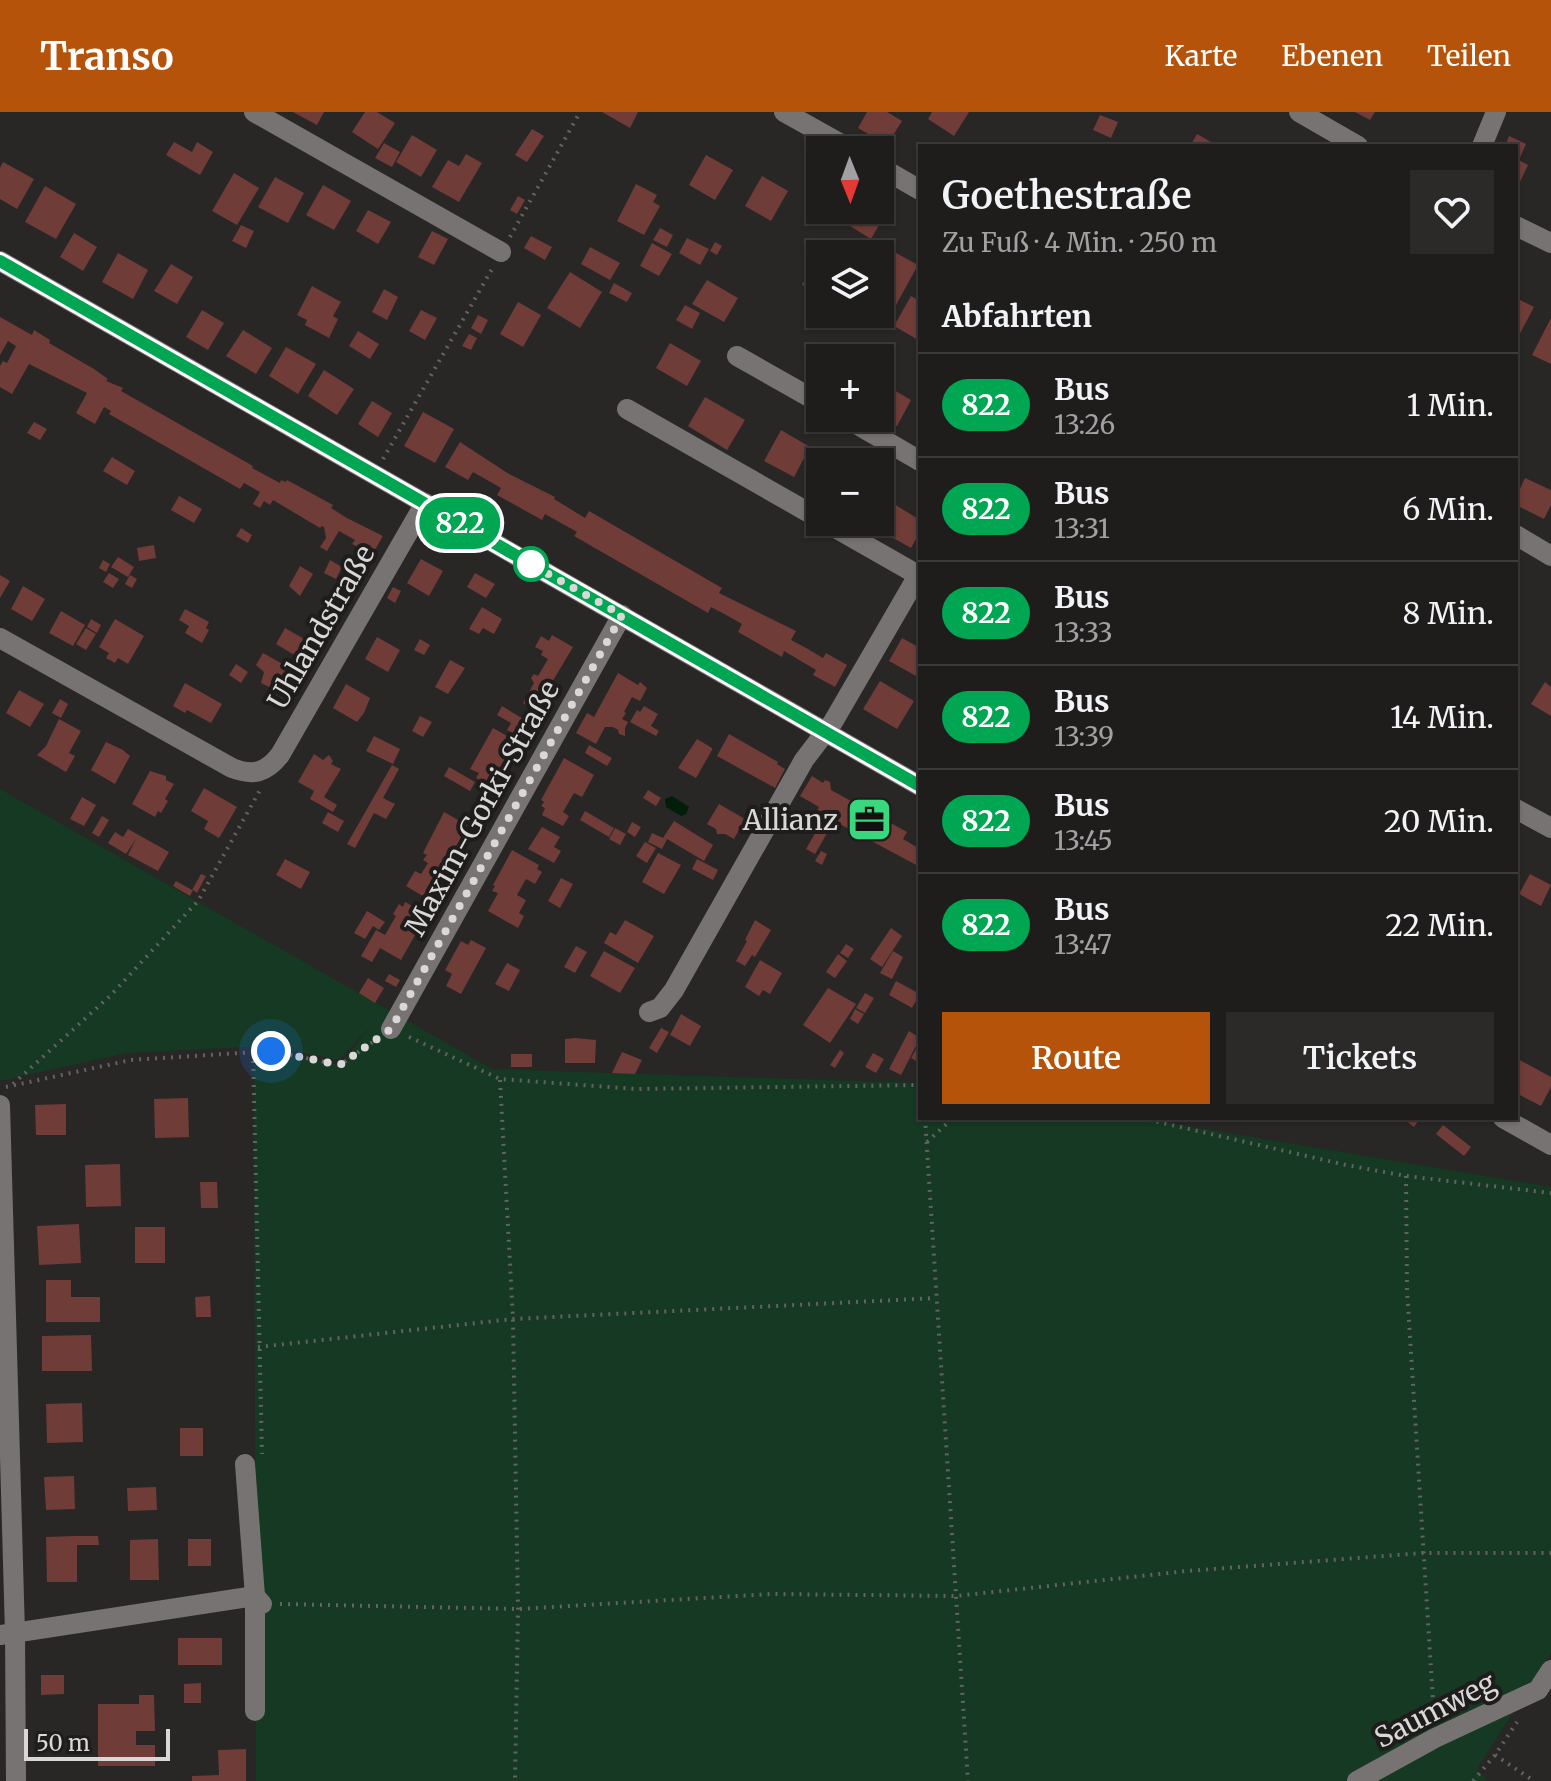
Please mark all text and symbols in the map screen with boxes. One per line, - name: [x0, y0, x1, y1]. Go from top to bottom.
- text: Transo: [40, 33, 174, 80]
- text: Karte: [1165, 38, 1237, 74]
- text: Ebenen: [1281, 38, 1383, 74]
- text: Teilen: [1427, 38, 1511, 74]
- north arrow: [806, 136, 894, 224]
- map controls: [806, 136, 894, 536]
- button: heart: [1410, 170, 1494, 254]
- text: Goethestraße: [942, 172, 1192, 219]
- text: Zu Fuß · 4 Min. · 250 m: [942, 226, 1217, 259]
- button: layers: [806, 240, 894, 328]
- text: Abfahrten: [942, 297, 1092, 335]
- button: +: [806, 344, 894, 432]
- text: Bus: [1054, 370, 1110, 408]
- text: 1 Min.: [1407, 386, 1494, 424]
- text: 822: [961, 387, 1011, 423]
- text: 13:26: [1054, 408, 1115, 441]
- button: −: [806, 448, 894, 536]
- text: Bus: [1054, 474, 1110, 512]
- text: 6 Min.: [1402, 490, 1494, 528]
- text: 822: [961, 491, 1011, 527]
- line badge: 822: [414, 497, 506, 549]
- text: 822: [435, 505, 485, 541]
- text: 13:31: [1054, 512, 1110, 545]
- street label: Uhlandstraße: [259, 538, 383, 716]
- unlabelled marker: [514, 547, 548, 581]
- text: Bus: [1054, 578, 1110, 616]
- text: 8 Min.: [1403, 594, 1494, 632]
- text: 822: [961, 595, 1011, 631]
- text: 13:33: [1054, 616, 1113, 649]
- street label: Maxim-Gorki-Straße: [397, 674, 567, 942]
- text: Bus: [1054, 682, 1110, 720]
- text: 14 Min.: [1390, 698, 1494, 736]
- text: 822: [961, 699, 1011, 735]
- text: 13:39: [1054, 720, 1114, 753]
- text: Bus: [1054, 786, 1110, 824]
- office icon: Allianz: [845, 796, 893, 844]
- place label: Allianz: [742, 802, 838, 838]
- text: 20 Min.: [1384, 802, 1494, 840]
- text: 822: [961, 803, 1011, 839]
- text: 13:45: [1054, 824, 1113, 857]
- text: Bus: [1054, 890, 1110, 928]
- text: 22 Min.: [1385, 906, 1494, 944]
- text: 822: [961, 907, 1011, 943]
- text: 13:47: [1054, 928, 1112, 961]
- button: Route: [942, 1012, 1210, 1104]
- button: Tickets: [1226, 1012, 1494, 1104]
- your location: [251, 1031, 291, 1071]
- street label: Saumweg: [1368, 1664, 1502, 1756]
- scale bar: [24, 1725, 170, 1761]
- text: 50 m: [36, 1729, 90, 1757]

